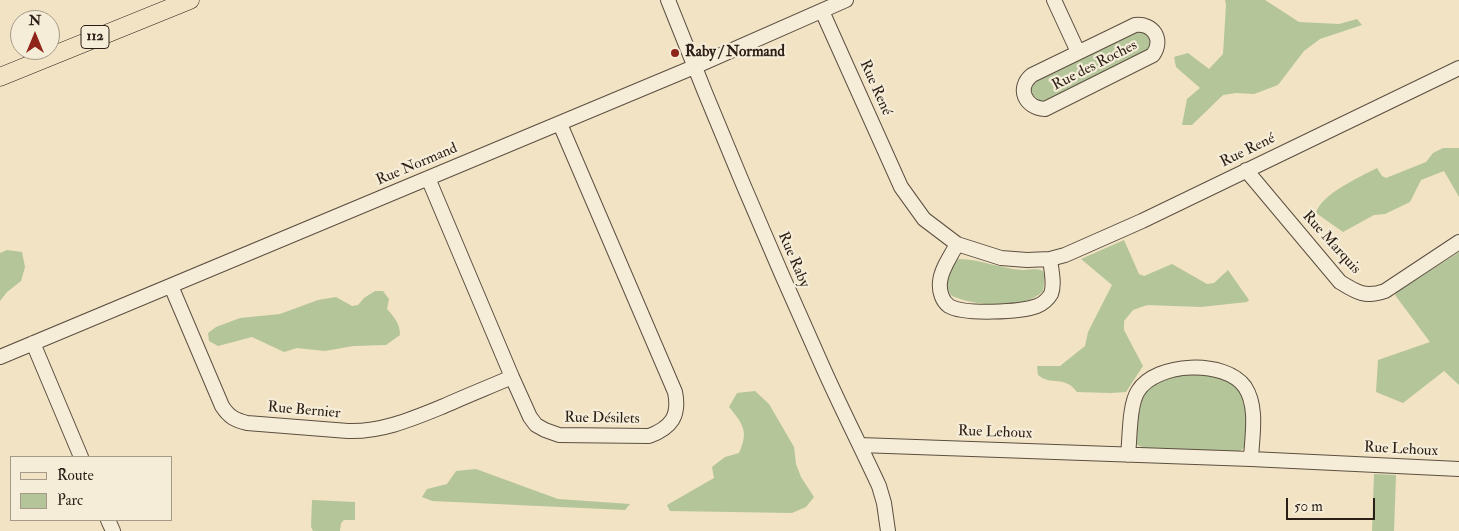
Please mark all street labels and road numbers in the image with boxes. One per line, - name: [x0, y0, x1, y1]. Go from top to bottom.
- road number: 112: [81, 26, 109, 48]
- street label: Rue des Roches: [1050, 37, 1140, 95]
- street label: Rue René: [855, 58, 895, 118]
- street label: Rue René: [1218, 130, 1278, 172]
- street label: Rue Normand: [374, 140, 460, 190]
- street label: Rue Marquis: [1298, 208, 1364, 278]
- street label: Rue Raby: [773, 230, 813, 290]
- street label: Rue Bernier: [267, 399, 341, 423]
- street label: Rue Désilets: [564, 409, 640, 429]
- street label: Rue Lehoux: [957, 423, 1033, 443]
- street label: Rue Lehoux: [1363, 439, 1439, 461]

